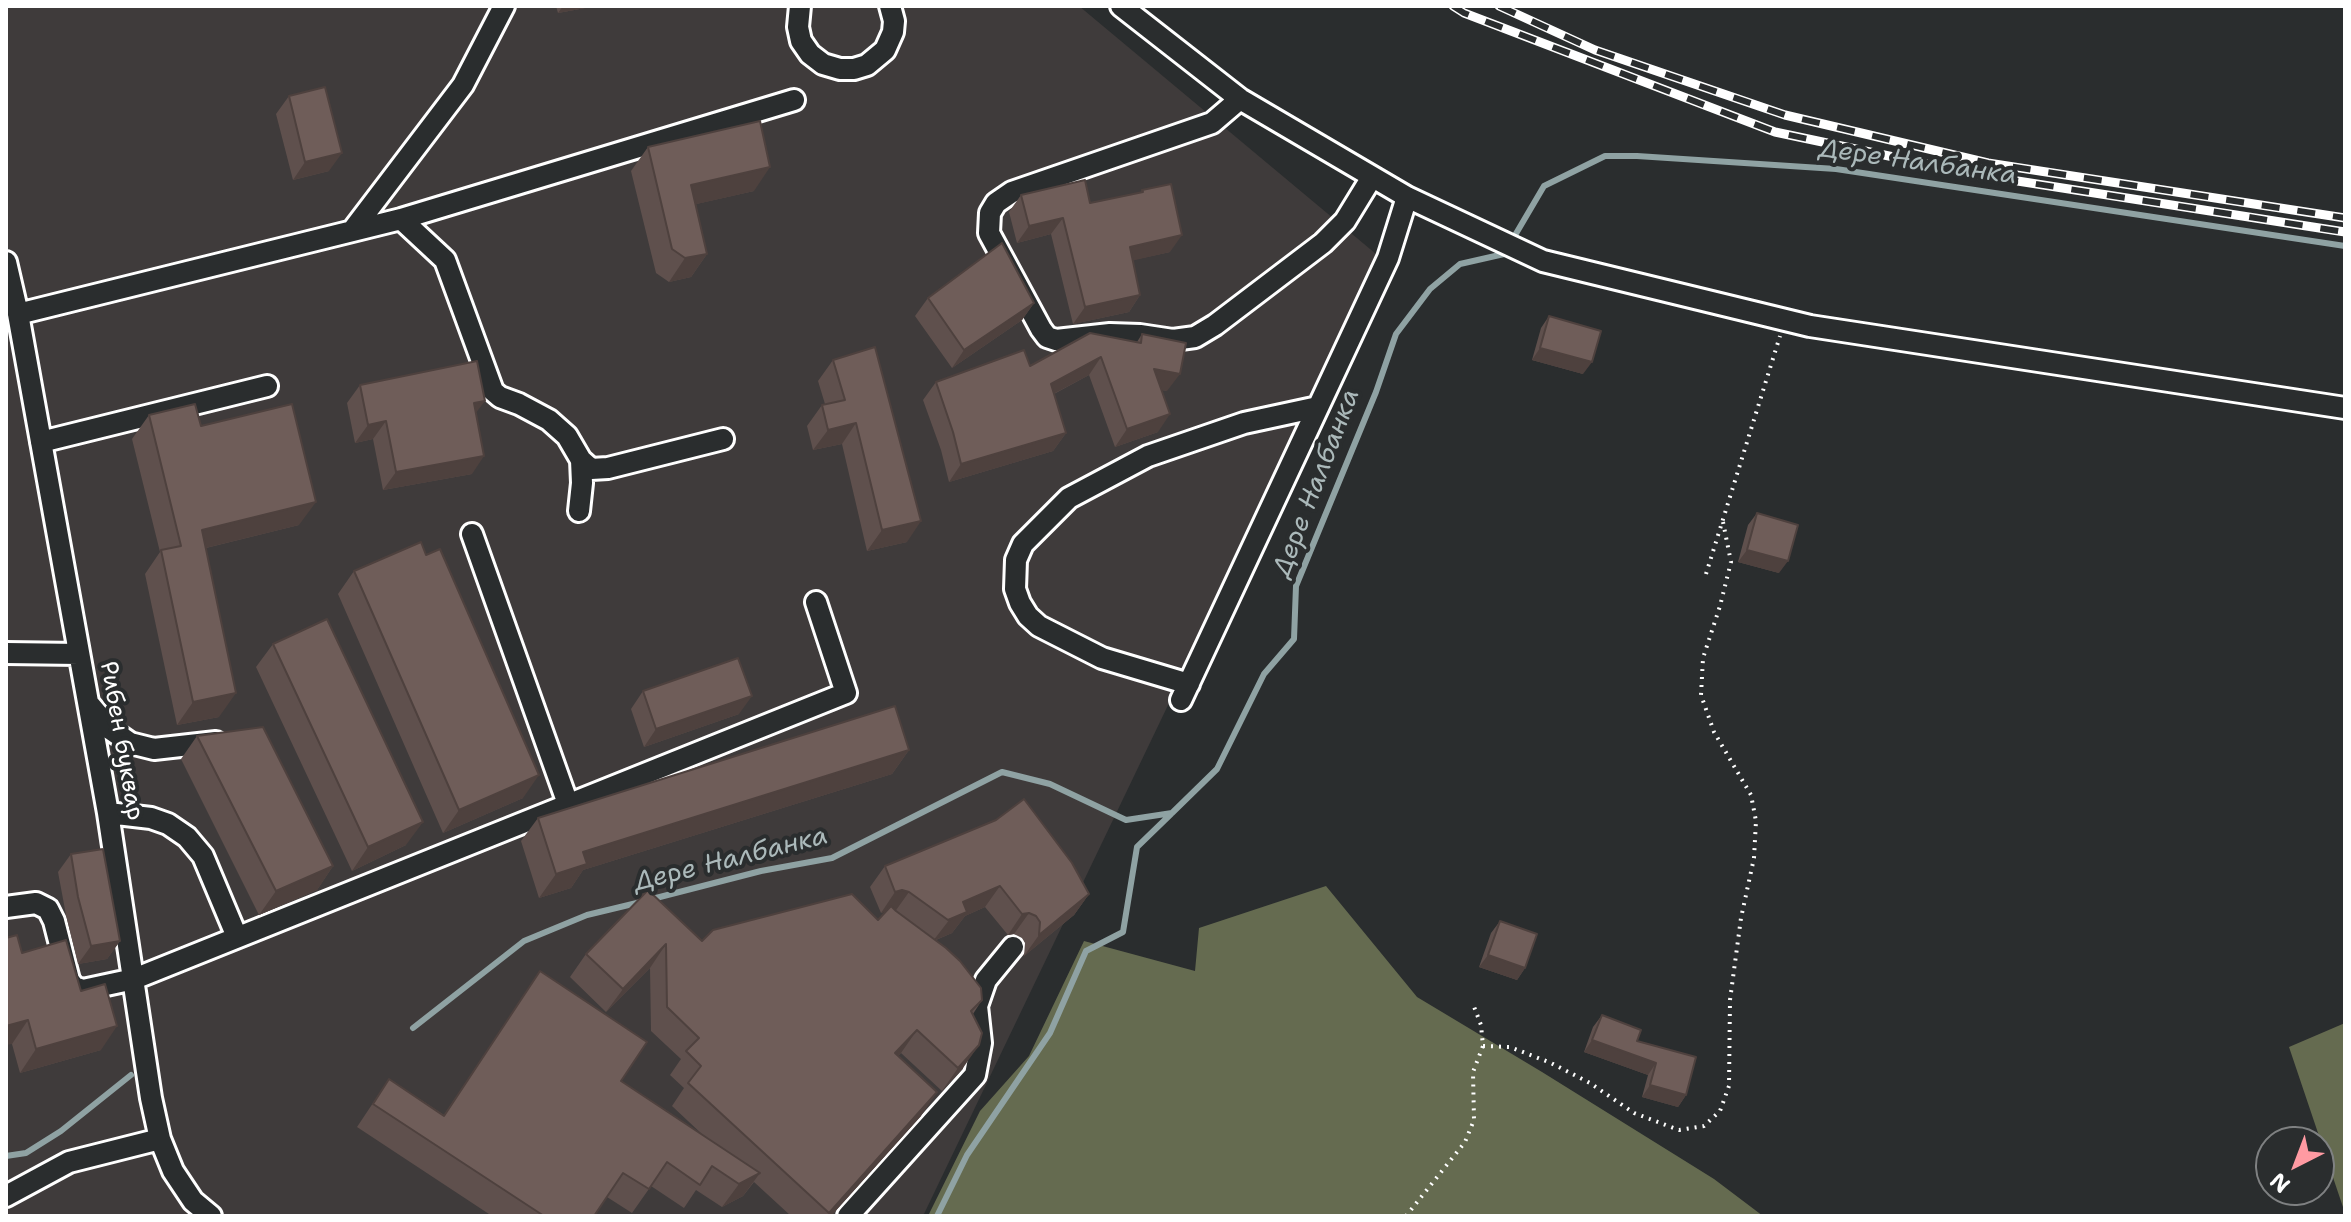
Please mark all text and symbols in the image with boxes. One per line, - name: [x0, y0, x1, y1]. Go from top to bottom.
- water label: Дере Налбанка: [1818, 134, 2018, 192]
- water label: Дере Налбанка: [1267, 385, 1367, 581]
- street label: Рибен буквар: [93, 659, 149, 823]
- water label: Дере Налбанка: [631, 821, 831, 899]
- north arrow: [2255, 1126, 2335, 1206]
- text: N: [2264, 1166, 2296, 1199]

